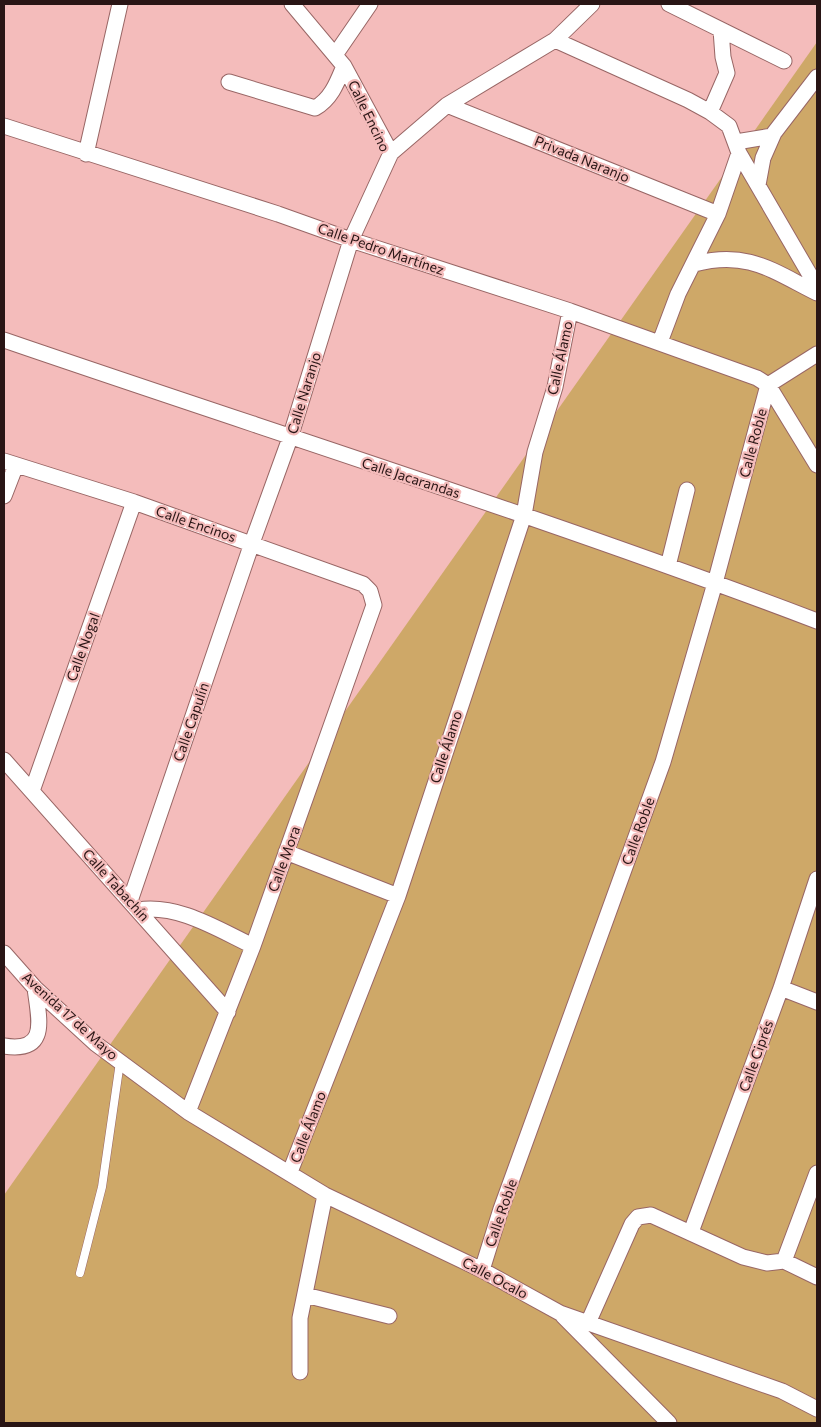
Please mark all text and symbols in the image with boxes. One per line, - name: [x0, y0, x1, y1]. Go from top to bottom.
- street label: Calle Encino: [345, 77, 394, 154]
- street label: Privada Naranjo: [532, 132, 632, 185]
- street label: Calle Pedro Martínez: [316, 219, 447, 278]
- street label: Calle Álamo: [543, 319, 576, 396]
- street label: Calle Naranjo: [283, 350, 324, 436]
- street label: Calle Roble: [735, 407, 770, 479]
- street label: Calle Jacarandas: [360, 454, 462, 501]
- street label: Calle Encinos: [154, 502, 238, 545]
- street label: Calle Nogal: [62, 610, 103, 683]
- street label: Calle Capulín: [169, 680, 212, 764]
- street label: Calle Álamo: [426, 708, 465, 785]
- street label: Calle Roble: [617, 795, 658, 867]
- street label: Calle Mora: [264, 824, 303, 894]
- street label: Calle Tabachín: [79, 845, 153, 924]
- street label: Avenida 17 de Mayo: [19, 968, 122, 1063]
- street label: Calle Ciprés: [735, 1018, 776, 1094]
- street label: Calle Álamo: [286, 1089, 329, 1165]
- street label: Calle Roble: [481, 1177, 520, 1249]
- street label: Calle Ocalo: [460, 1253, 531, 1302]

